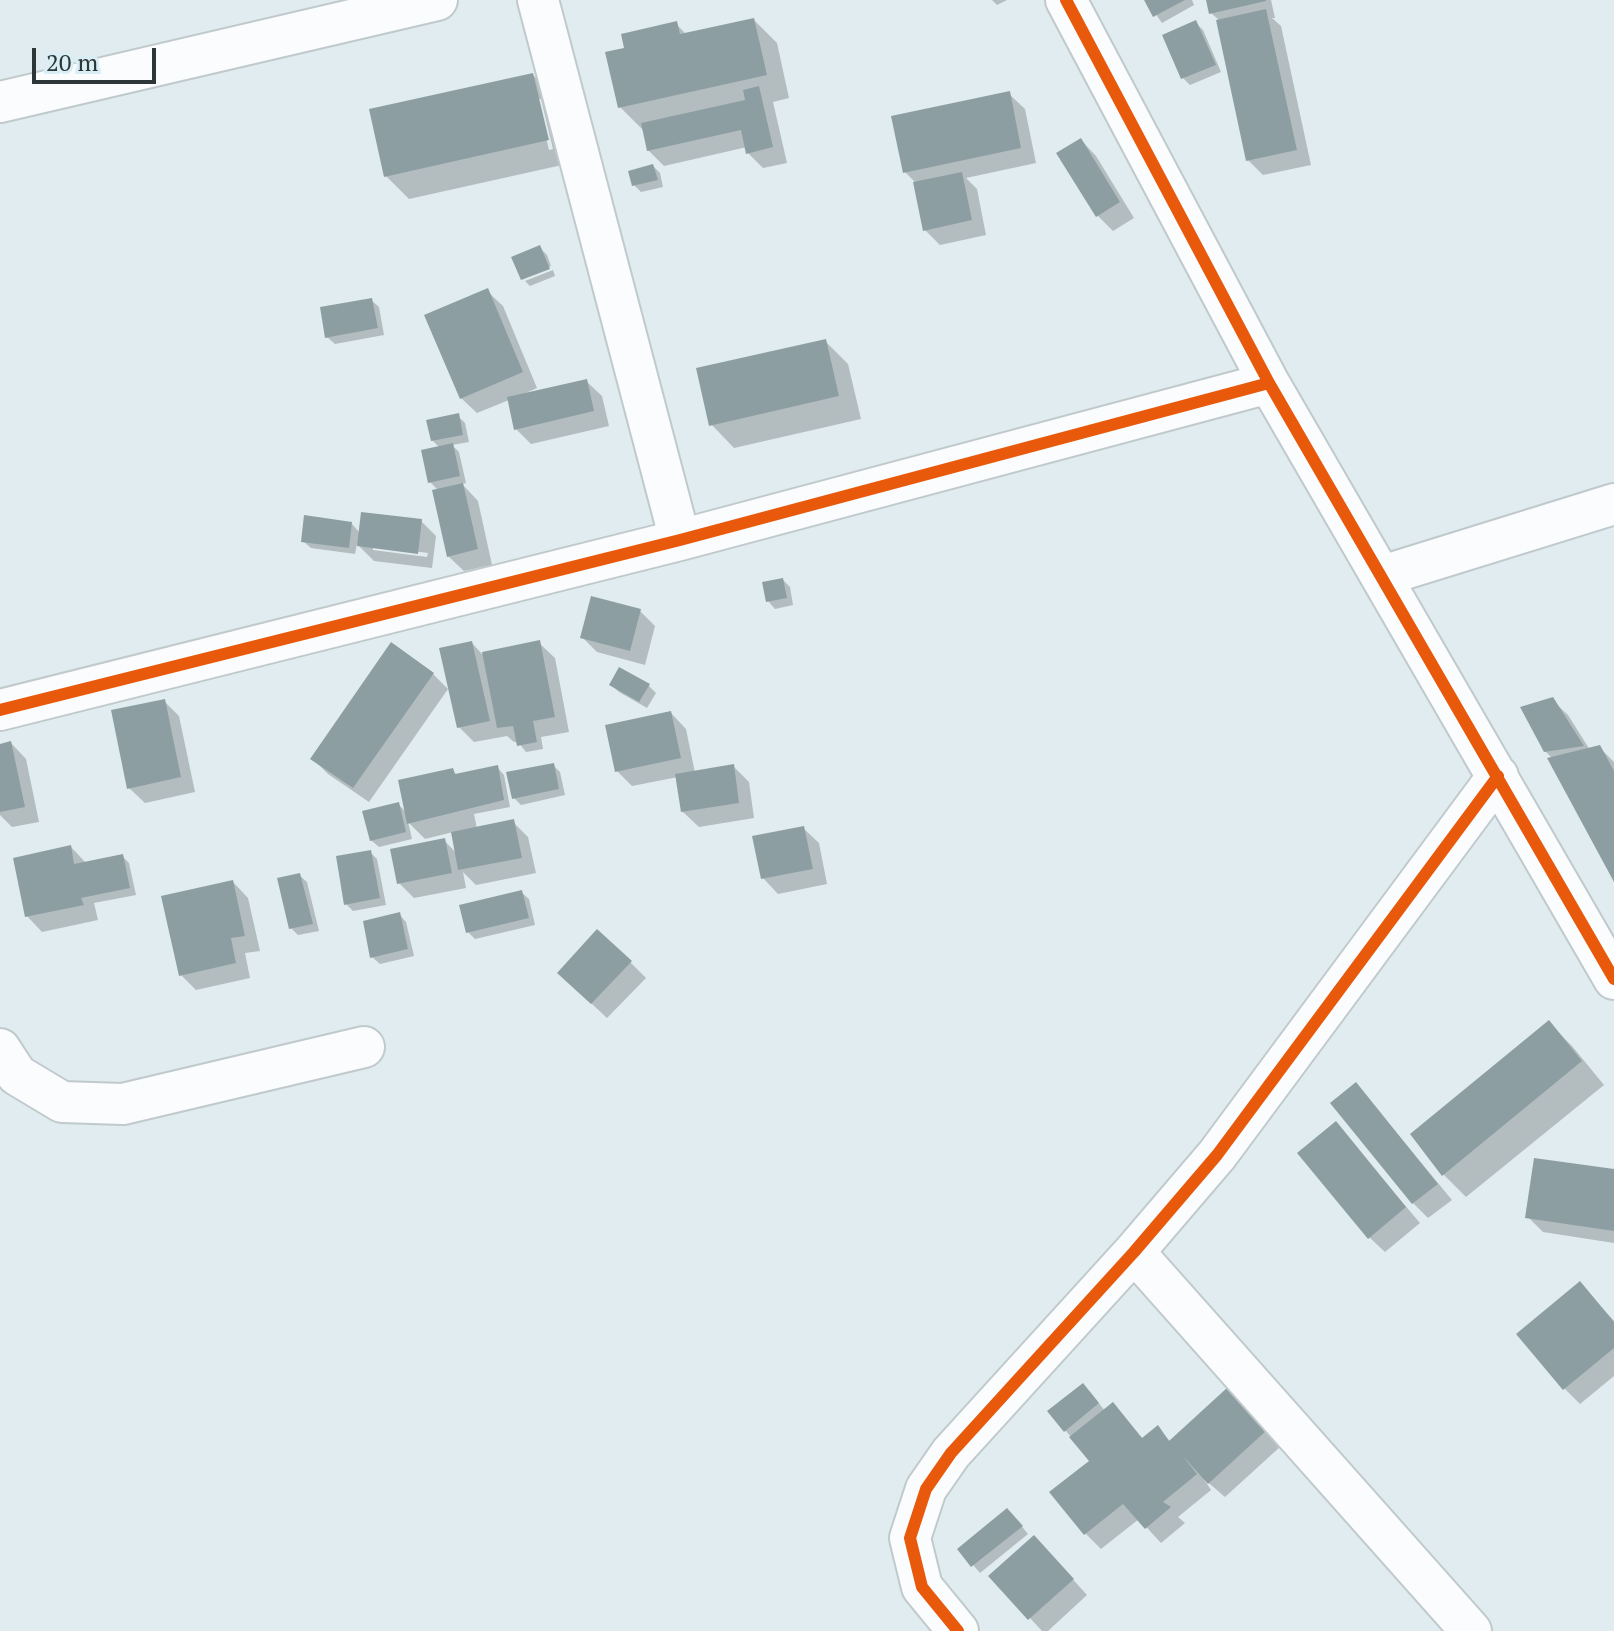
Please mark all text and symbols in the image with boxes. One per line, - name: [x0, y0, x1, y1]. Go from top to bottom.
- scale bar: [36, 32, 160, 82]
- text: 20 m: [46, 46, 98, 78]

